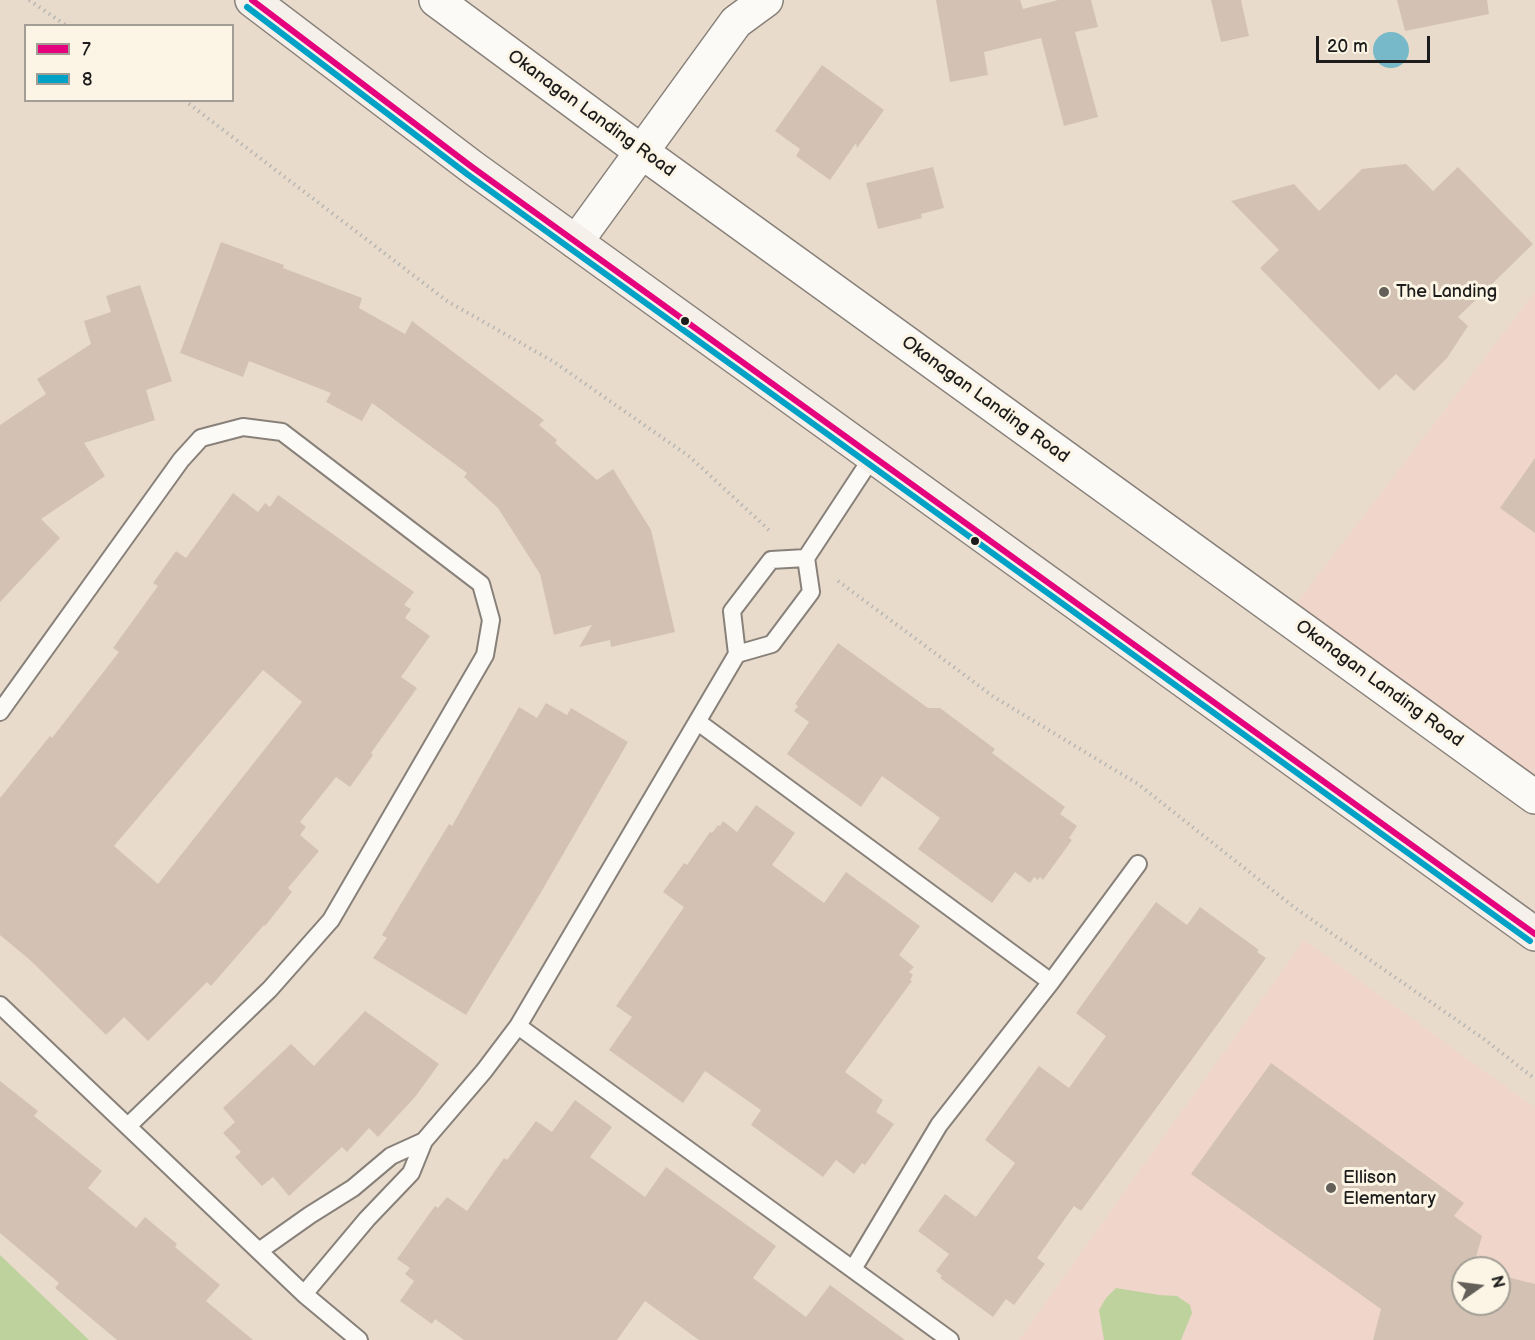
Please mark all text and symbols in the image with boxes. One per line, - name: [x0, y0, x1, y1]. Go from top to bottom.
- legend: [24, 24, 234, 102]
- scale bar: [1319, 24, 1433, 62]
- text: 20 m: [1327, 36, 1368, 57]
- text: 7: [82, 39, 91, 60]
- street label: Okanagan Landing Road: [503, 46, 679, 182]
- text: 8: [82, 69, 93, 90]
- place label: The Landing: [1396, 281, 1497, 303]
- marker: The Landing: [1377, 285, 1391, 299]
- unlabelled marker: [679, 315, 691, 327]
- street label: Okanagan Landing Road: [897, 332, 1073, 468]
- unlabelled marker: [969, 535, 981, 547]
- street label: Okanagan Landing Road: [1291, 616, 1467, 752]
- place label: Ellison Elementary: [1343, 1167, 1436, 1210]
- marker: Ellison Elementary: [1324, 1181, 1338, 1195]
- north arrow: [1451, 1256, 1511, 1316]
- text: N: [1486, 1274, 1508, 1290]

